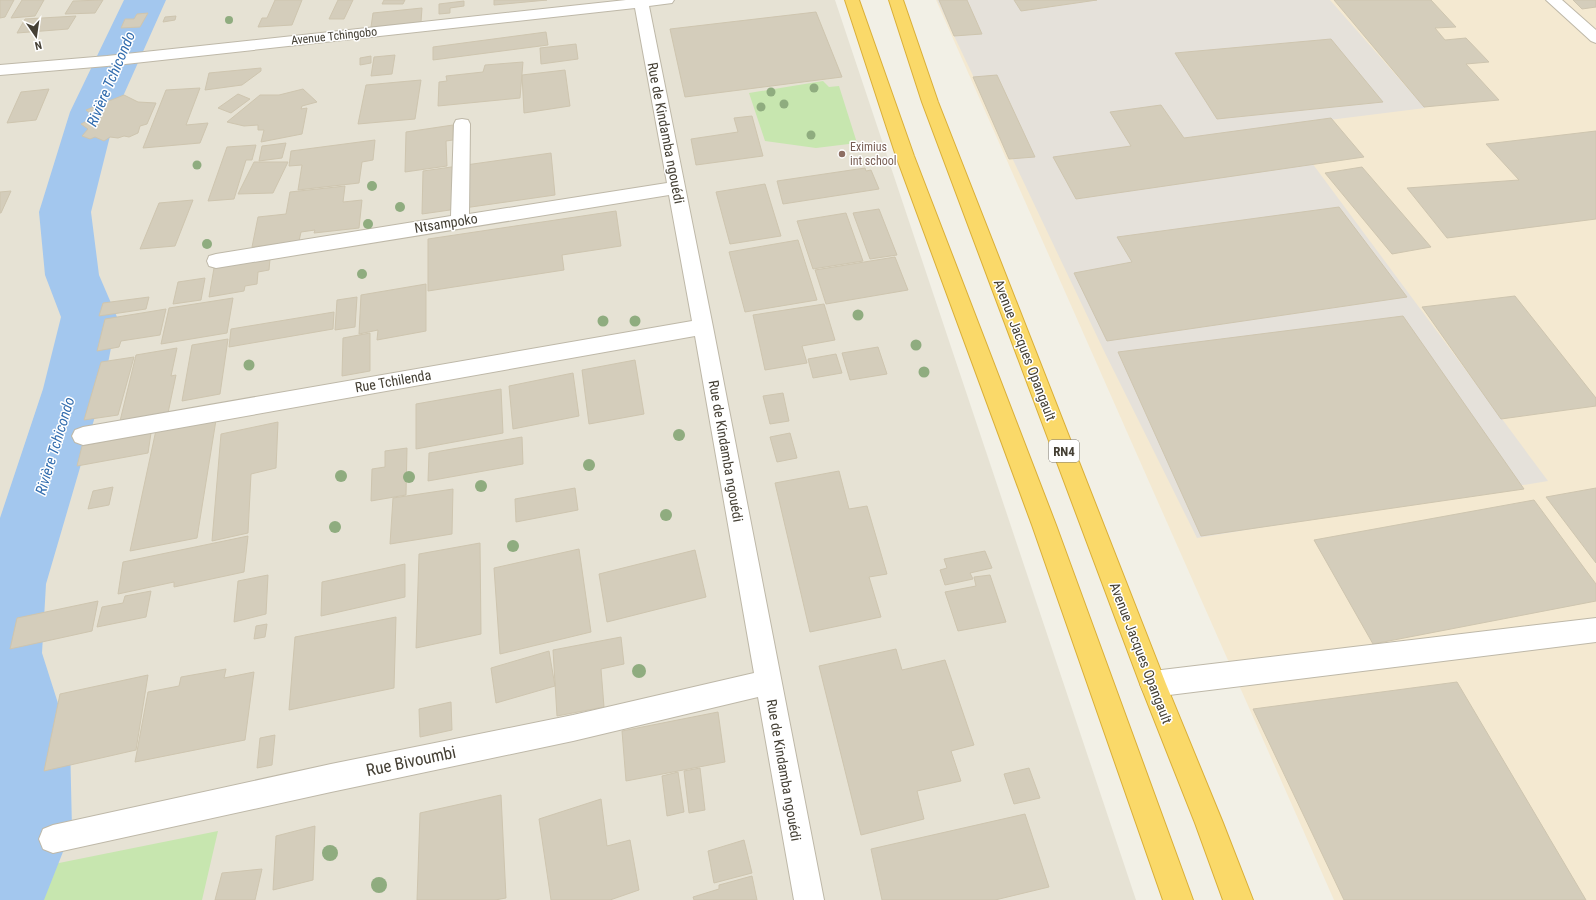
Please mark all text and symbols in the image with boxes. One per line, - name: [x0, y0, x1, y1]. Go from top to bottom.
- north arrow: [16, 16, 56, 56]
- street label: Avenue Tchingobo: [290, 25, 378, 47]
- water label: Rivière Tchicondo: [83, 29, 139, 129]
- text: N: [33, 38, 43, 52]
- street label: Rue de Kindamba ngouédi: [644, 61, 688, 205]
- place label: Eximius int school: [850, 140, 896, 168]
- marker: Eximius int school: [837, 149, 847, 159]
- street label: Ntsampoko: [413, 210, 479, 236]
- street label: Avenue Jacques Opangault: [991, 277, 1059, 423]
- street label: Rue Tchilenda: [354, 366, 432, 396]
- street label: Rue de Kindamba ngouédi: [706, 379, 746, 523]
- water label: Rivière Tchicondo: [32, 395, 78, 497]
- road number: RN4: [1049, 440, 1079, 462]
- street label: Avenue Jacques Opangault: [1107, 580, 1175, 726]
- street label: Rue de Kindamba ngouédi: [764, 698, 804, 842]
- street label: Rue Bivoumbi: [364, 742, 458, 780]

